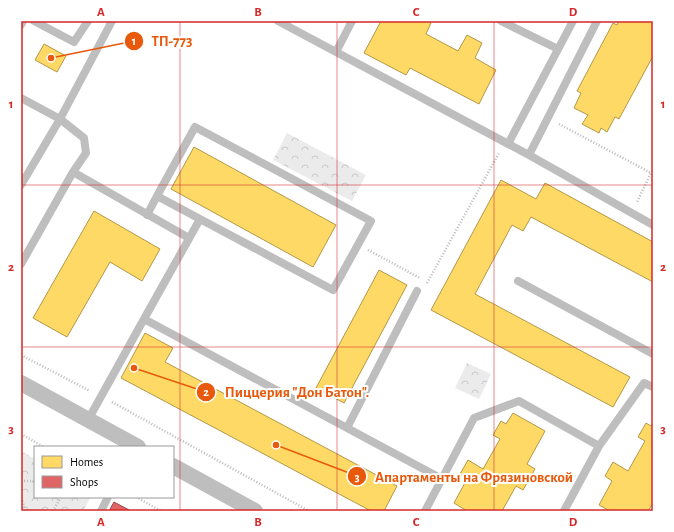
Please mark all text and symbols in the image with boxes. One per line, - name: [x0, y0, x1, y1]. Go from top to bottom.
- text: A: [97, 6, 105, 19]
- text: B: [254, 6, 262, 19]
- text: C: [413, 6, 420, 19]
- text: D: [569, 6, 578, 19]
- callout: ТП-773: [124, 27, 201, 54]
- text: ТП-773: [152, 34, 193, 49]
- text: 1: [132, 35, 136, 47]
- text: 1: [9, 98, 13, 111]
- text: 1: [661, 98, 665, 111]
- text: 2: [8, 261, 14, 274]
- text: 2: [660, 261, 666, 274]
- callout: Пиццерия "Дон Батон".: [196, 379, 377, 406]
- text: Пиццерия "Дон Батон".: [225, 385, 369, 400]
- text: 2: [203, 386, 209, 398]
- text: 3: [8, 423, 14, 436]
- text: 3: [660, 423, 666, 436]
- legend: [34, 446, 174, 498]
- text: Homes: [70, 456, 103, 468]
- callout: Апартаменты на Фрязиновской: [347, 463, 581, 490]
- text: Апартаменты на Фрязиновской: [375, 470, 573, 485]
- text: 3: [354, 471, 360, 483]
- text: Shops: [70, 476, 98, 488]
- text: A: [97, 516, 105, 529]
- text: B: [254, 516, 262, 529]
- text: C: [413, 516, 420, 529]
- text: D: [569, 516, 578, 529]

